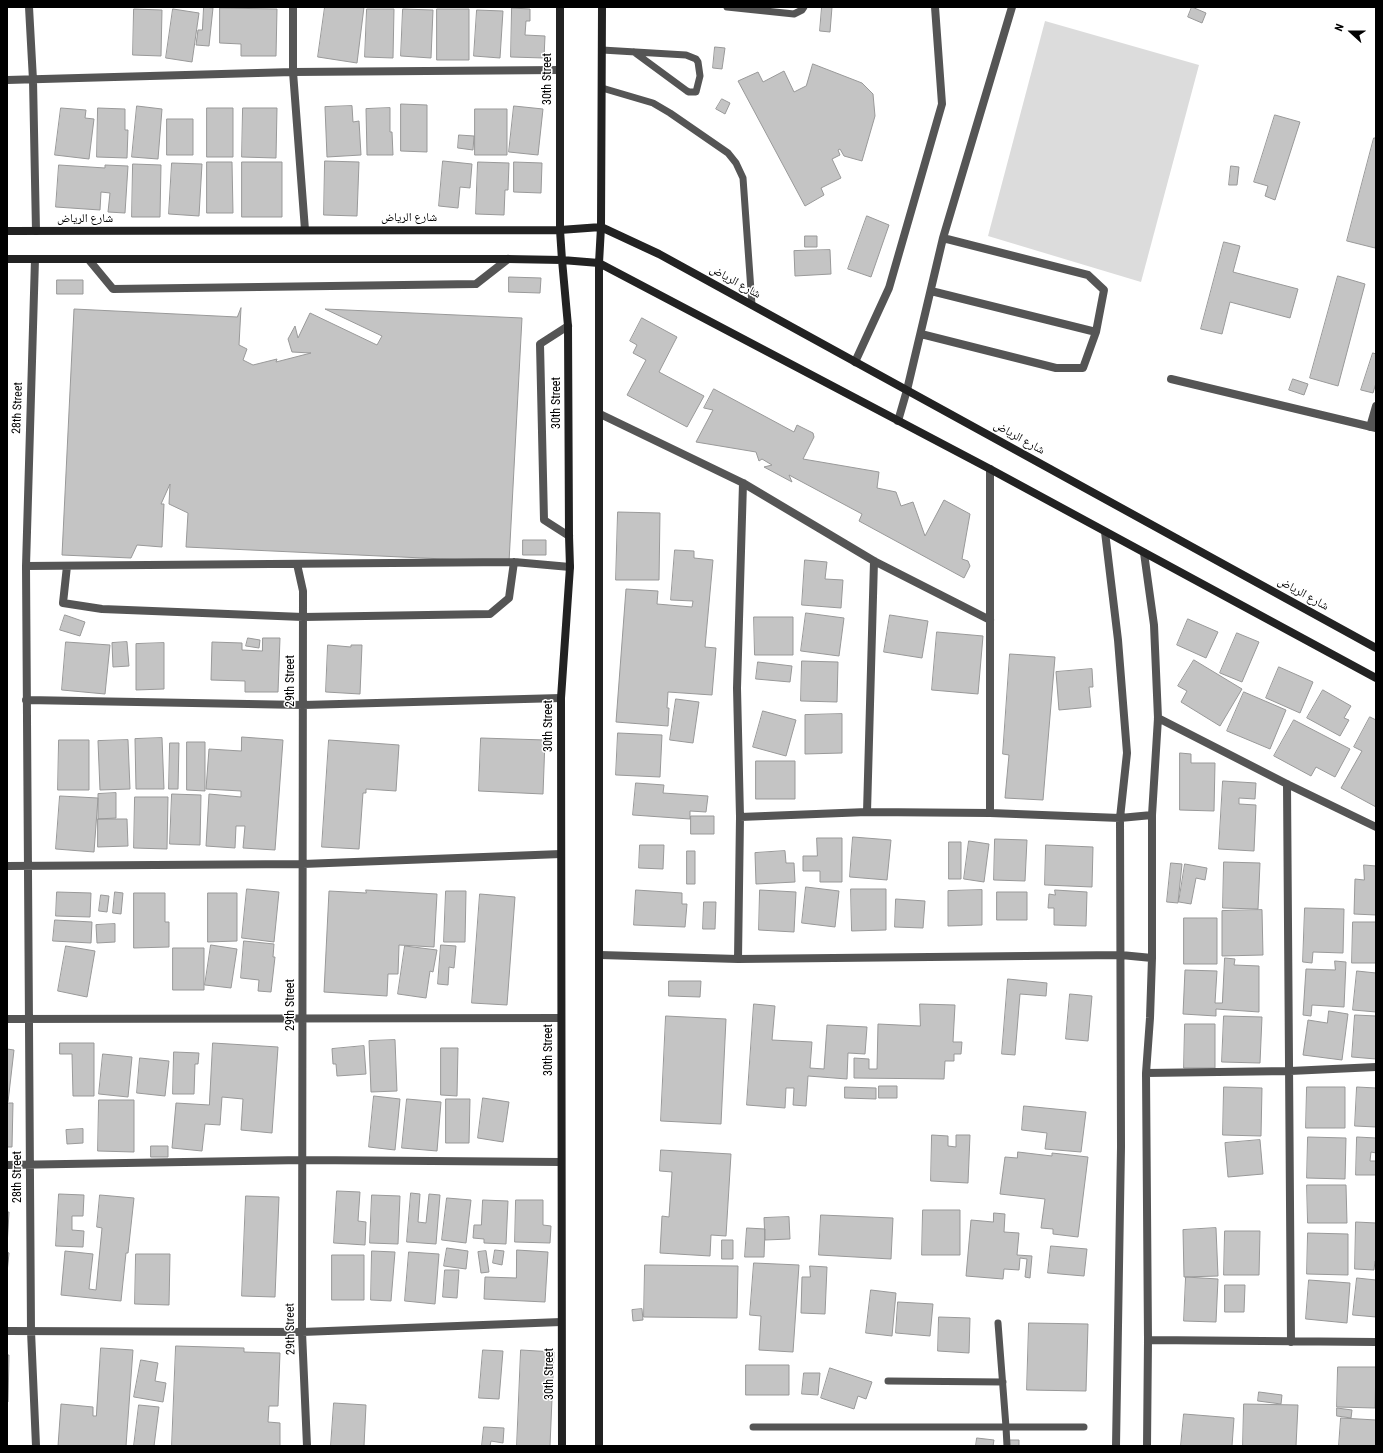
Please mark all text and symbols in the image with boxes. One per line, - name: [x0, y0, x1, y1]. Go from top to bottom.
- north arrow: [1331, 12, 1371, 52]
- text: N: [1332, 22, 1347, 33]
- street label: 30th Street: [541, 53, 555, 105]
- street label: شارع الرياض: [381, 211, 437, 225]
- street label: شارع الرياض: [57, 212, 113, 226]
- street label: شارع الرياض: [707, 262, 763, 302]
- street label: 30th Street: [550, 377, 564, 429]
- street label: 28th Street: [10, 382, 26, 434]
- street label: شارع الرياض: [991, 418, 1047, 458]
- street label: شارع الرياض: [1275, 574, 1331, 614]
- street label: 29th Street: [284, 655, 298, 707]
- street label: 30th Street: [542, 700, 556, 752]
- street label: 29th Street: [284, 979, 298, 1031]
- street label: 30th Street: [542, 1024, 556, 1076]
- street label: 28th Street: [11, 1151, 25, 1203]
- street label: 29th Street: [283, 1303, 299, 1355]
- street label: 30th Street: [543, 1348, 557, 1400]

